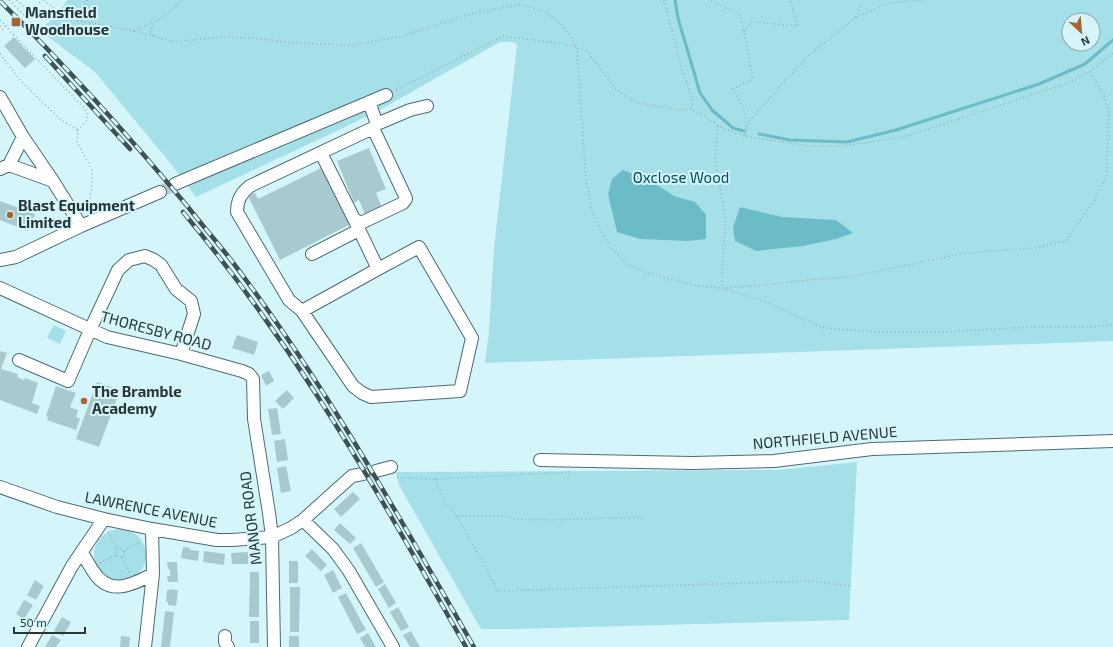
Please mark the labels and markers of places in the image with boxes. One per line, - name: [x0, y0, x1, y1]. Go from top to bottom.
- place label: Mansfield Woodhouse: [25, 3, 109, 38]
- marker: Mansfield Woodhouse: [10, 16, 22, 28]
- place label: Blast Equipment Limited: [18, 196, 135, 231]
- marker: Blast Equipment Limited: [5, 210, 15, 220]
- place label: The Bramble Academy: [92, 382, 182, 418]
- marker: The Bramble Academy: [79, 396, 89, 406]

